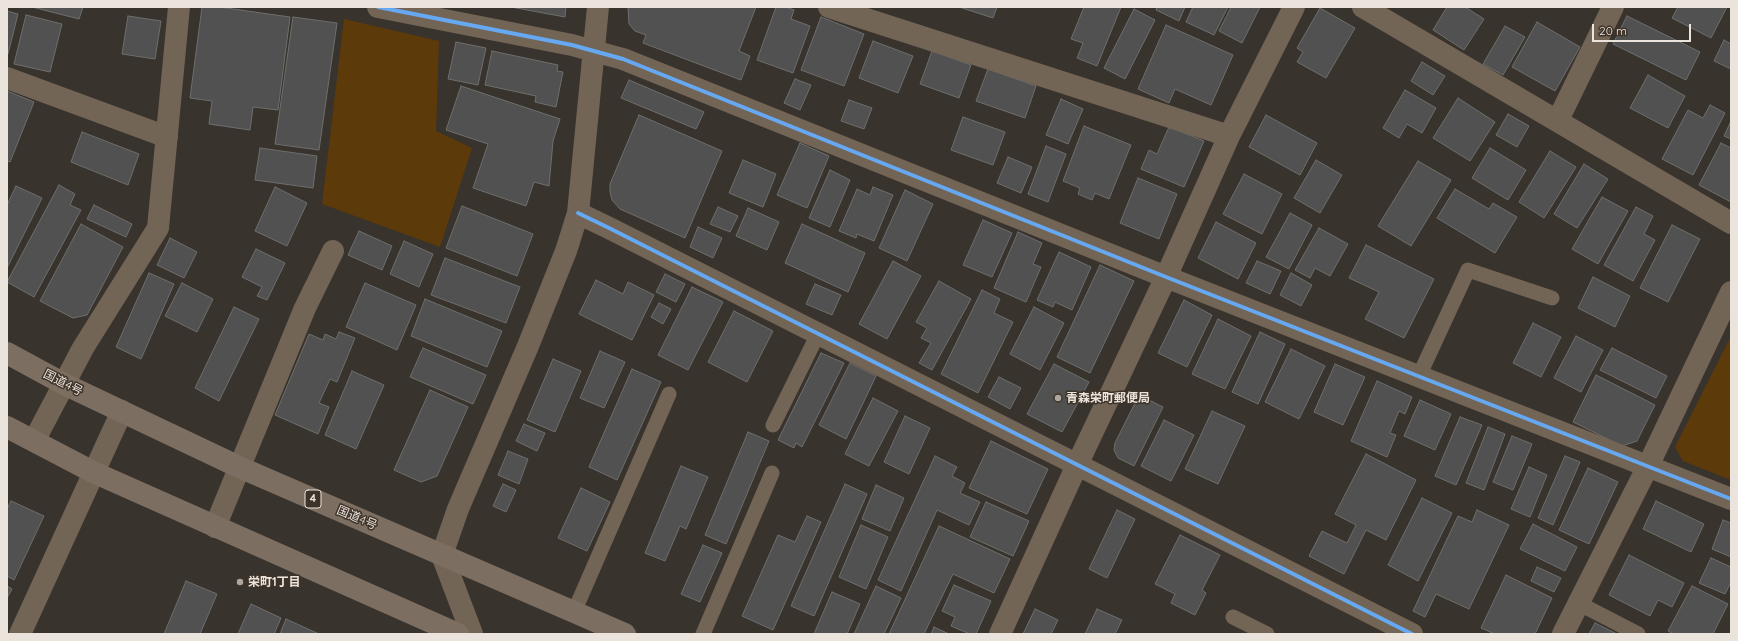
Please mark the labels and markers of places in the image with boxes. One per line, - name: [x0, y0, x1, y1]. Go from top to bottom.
- place label: 青森栄町郵便局: [1066, 391, 1150, 405]
- marker: 青森栄町郵便局: [1053, 393, 1063, 403]
- place label: 栄町1丁目: [248, 575, 301, 589]
- marker: 栄町1丁目: [235, 577, 245, 587]

